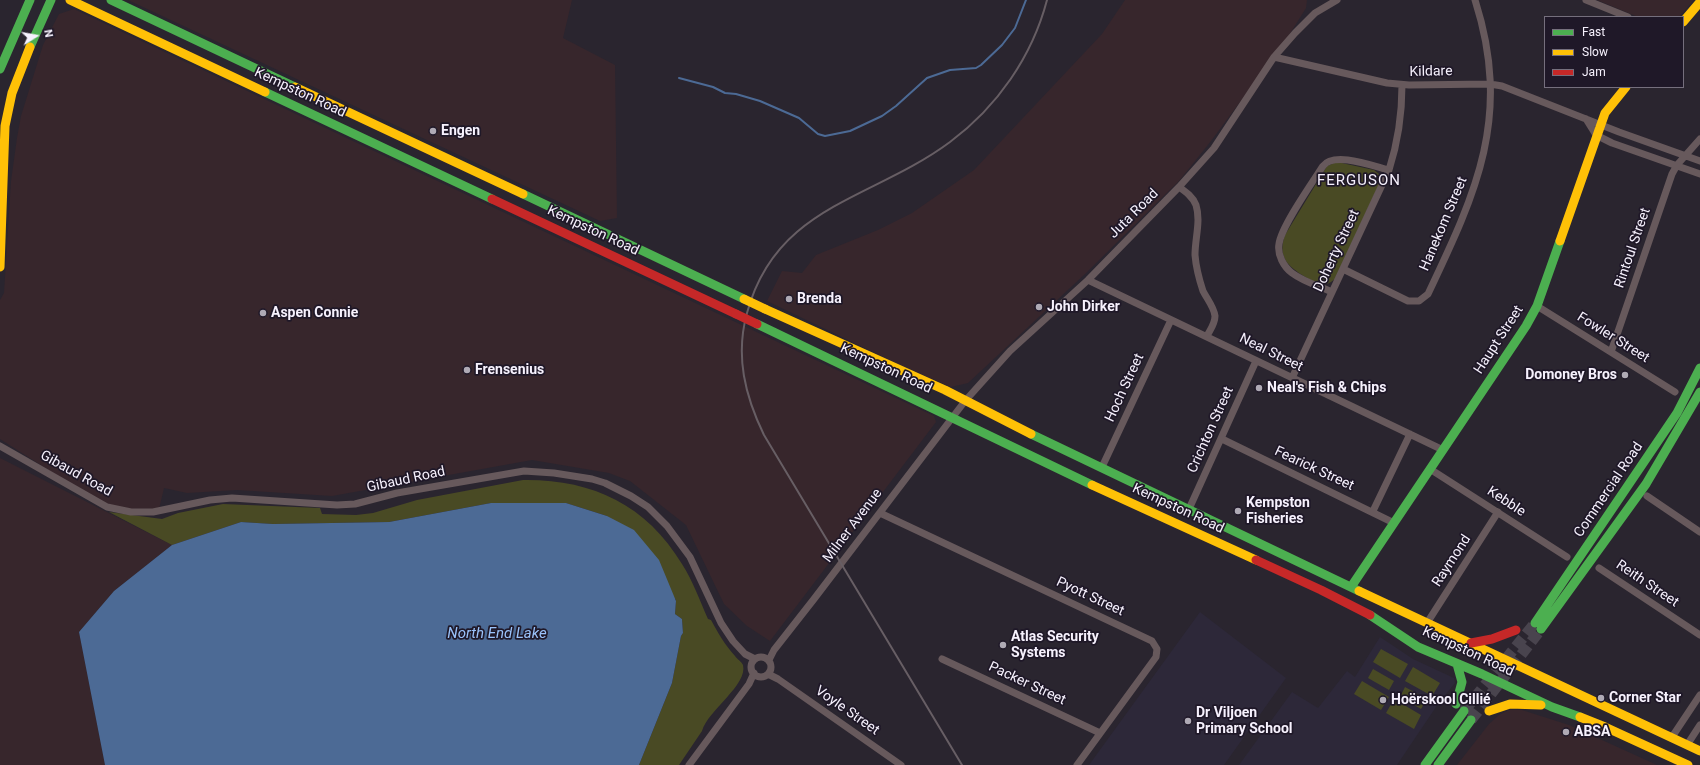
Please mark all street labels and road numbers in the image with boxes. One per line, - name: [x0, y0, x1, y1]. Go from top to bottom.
- street label: Kildare: [1409, 63, 1453, 81]
- street label: Kempston Road: [252, 64, 348, 122]
- street label: Hanekom Street: [1417, 174, 1471, 274]
- street label: Juta Road: [1106, 186, 1162, 242]
- street label: Kempston Road: [545, 202, 641, 260]
- street label: Rintoul Street: [1611, 206, 1655, 290]
- street label: Doherty Street: [1311, 207, 1363, 295]
- street label: Haupt Street: [1471, 303, 1527, 377]
- street label: Fowler Street: [1574, 309, 1652, 367]
- street label: Neal Street: [1236, 330, 1306, 376]
- street label: Kempston Road: [838, 340, 934, 398]
- street label: Hoch Street: [1102, 351, 1148, 425]
- street label: Crichton Street: [1184, 384, 1238, 476]
- street label: Commercial Road: [1571, 439, 1647, 541]
- street label: Fearick Street: [1272, 443, 1356, 495]
- street label: Gibaud Road: [37, 447, 115, 501]
- street label: Gibaud Road: [365, 464, 447, 496]
- street label: Kempston Road: [1130, 480, 1226, 538]
- street label: Kebble: [1484, 483, 1528, 521]
- street label: Milner Avenue: [820, 486, 886, 566]
- street label: Raymond: [1429, 532, 1475, 590]
- street label: Reith Street: [1612, 557, 1682, 611]
- street label: Pyott Street: [1053, 574, 1127, 620]
- street label: Kempston Road: [1420, 623, 1516, 681]
- street label: Packer Street: [986, 659, 1068, 709]
- street label: Voyle Street: [812, 683, 882, 739]

